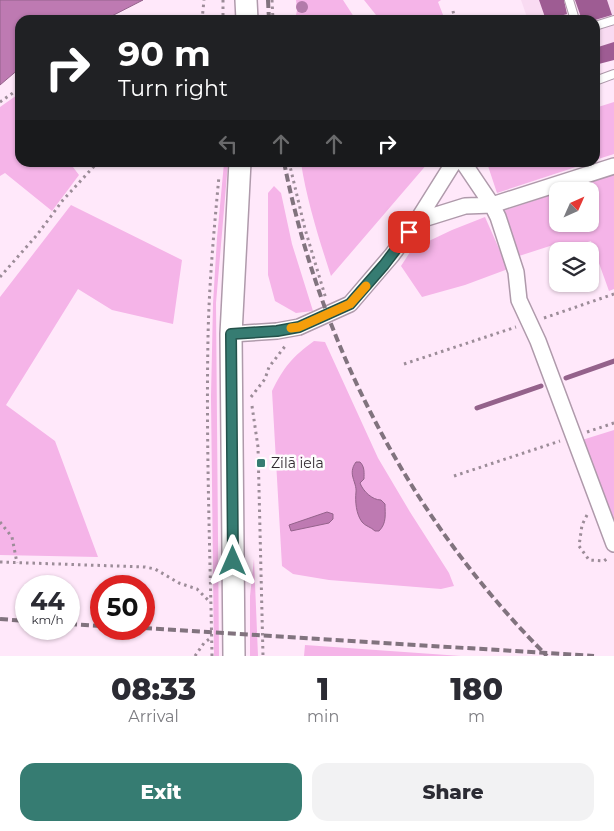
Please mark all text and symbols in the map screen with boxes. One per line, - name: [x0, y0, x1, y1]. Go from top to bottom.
- text: 90 m: [118, 32, 211, 75]
- icon: right: [35, 35, 100, 100]
- text: Turn right: [118, 75, 228, 102]
- icon: left: [214, 130, 242, 158]
- icon: ahead: [267, 130, 295, 158]
- icon: ahead: [320, 130, 348, 158]
- icon: right: [373, 130, 401, 158]
- north arrow: [549, 182, 599, 232]
- map controls: [549, 182, 599, 292]
- pin: [388, 211, 430, 253]
- icon: arrive: [395, 218, 423, 246]
- button: layers: [549, 242, 599, 292]
- place label: Zilā iela: [271, 454, 324, 472]
- marker: Zilā iela: [255, 457, 267, 469]
- position arrow: [206, 534, 258, 586]
- speed limit sign: 50: [90, 575, 155, 640]
- text: 44: [30, 586, 65, 616]
- text: km/h: [31, 612, 64, 627]
- text: 08:33: [111, 671, 196, 708]
- text: 1: [317, 671, 329, 708]
- text: 180: [450, 671, 503, 708]
- text: Arrival: [128, 707, 179, 726]
- text: min: [307, 707, 339, 726]
- text: m: [468, 707, 485, 726]
- button: Exit: [20, 763, 302, 821]
- button: Share: [312, 763, 594, 821]

